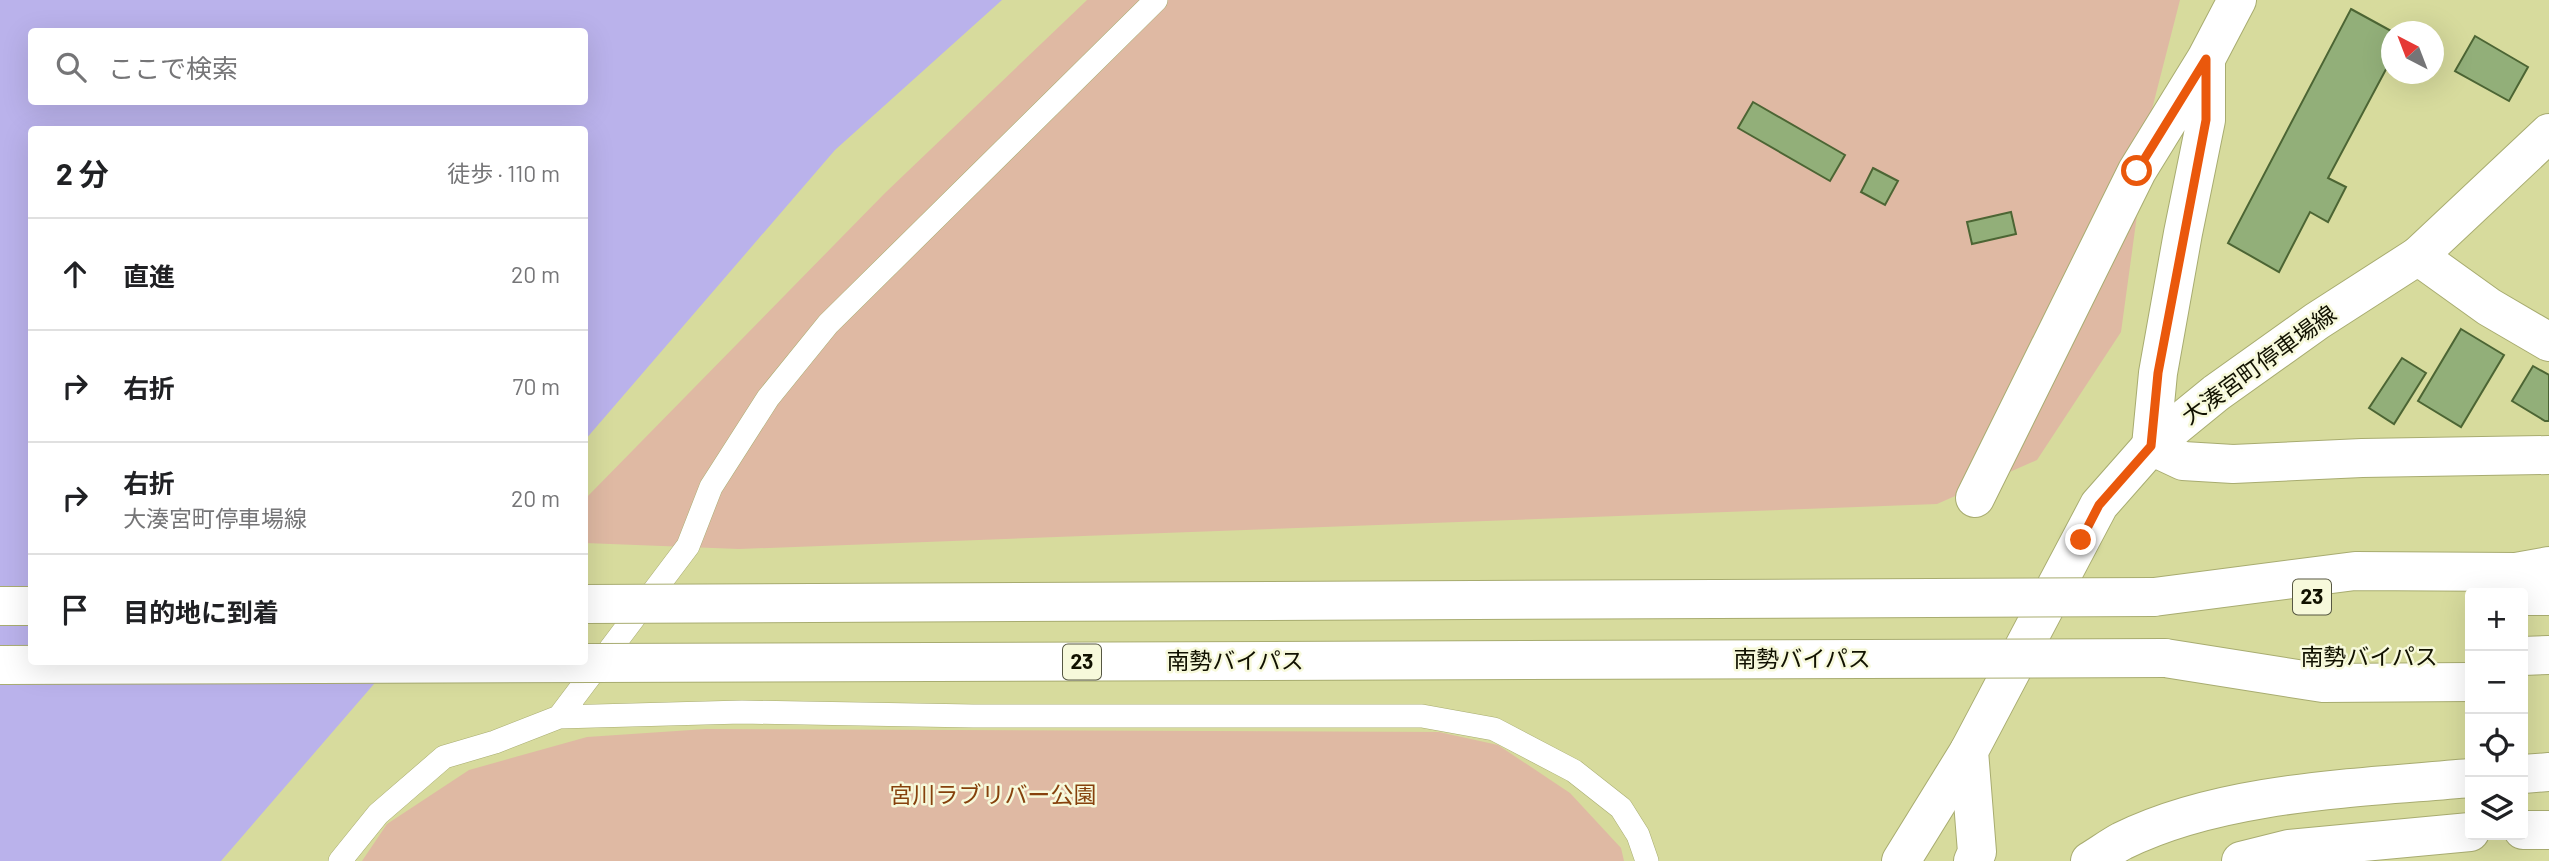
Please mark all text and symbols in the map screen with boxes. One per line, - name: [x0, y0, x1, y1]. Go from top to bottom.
- north arrow: [2381, 21, 2444, 84]
- search box: [28, 28, 588, 105]
- icon: search: [52, 48, 90, 86]
- text: ここで検索: [108, 52, 238, 83]
- text: 2 分: [56, 155, 109, 191]
- route start: [2121, 155, 2152, 186]
- text: 徒歩 · 110 m: [447, 159, 560, 187]
- icon: ahead: [56, 255, 94, 293]
- text: 直進: [123, 260, 175, 291]
- text: 20 m: [511, 260, 560, 288]
- street label: 大湊宮町停車場線: [2176, 299, 2341, 430]
- icon: right: [56, 367, 94, 405]
- text: 右折: [123, 372, 175, 403]
- text: 70 m: [513, 372, 560, 400]
- text: 右折: [123, 467, 175, 498]
- icon: right: [56, 479, 94, 517]
- text: 20 m: [511, 484, 560, 512]
- text: 大湊宮町停車場線: [123, 504, 307, 532]
- route end: [2065, 524, 2096, 555]
- road number: 23: [2293, 580, 2331, 614]
- map controls: [2465, 588, 2528, 840]
- button: +: [2465, 588, 2528, 651]
- icon: arrive: [56, 591, 94, 629]
- text: 目的地に到着: [123, 596, 279, 627]
- street label: 南勢バイパス: [2300, 642, 2438, 670]
- road number: 23: [1063, 644, 1101, 680]
- street label: 南勢バイパス: [1733, 644, 1871, 672]
- street label: 南勢バイパス: [1166, 646, 1304, 674]
- button: −: [2465, 651, 2528, 714]
- button: locate: [2465, 714, 2528, 777]
- button: layers: [2465, 777, 2528, 840]
- park label: 宮川ラブリバー公園: [890, 780, 1097, 808]

